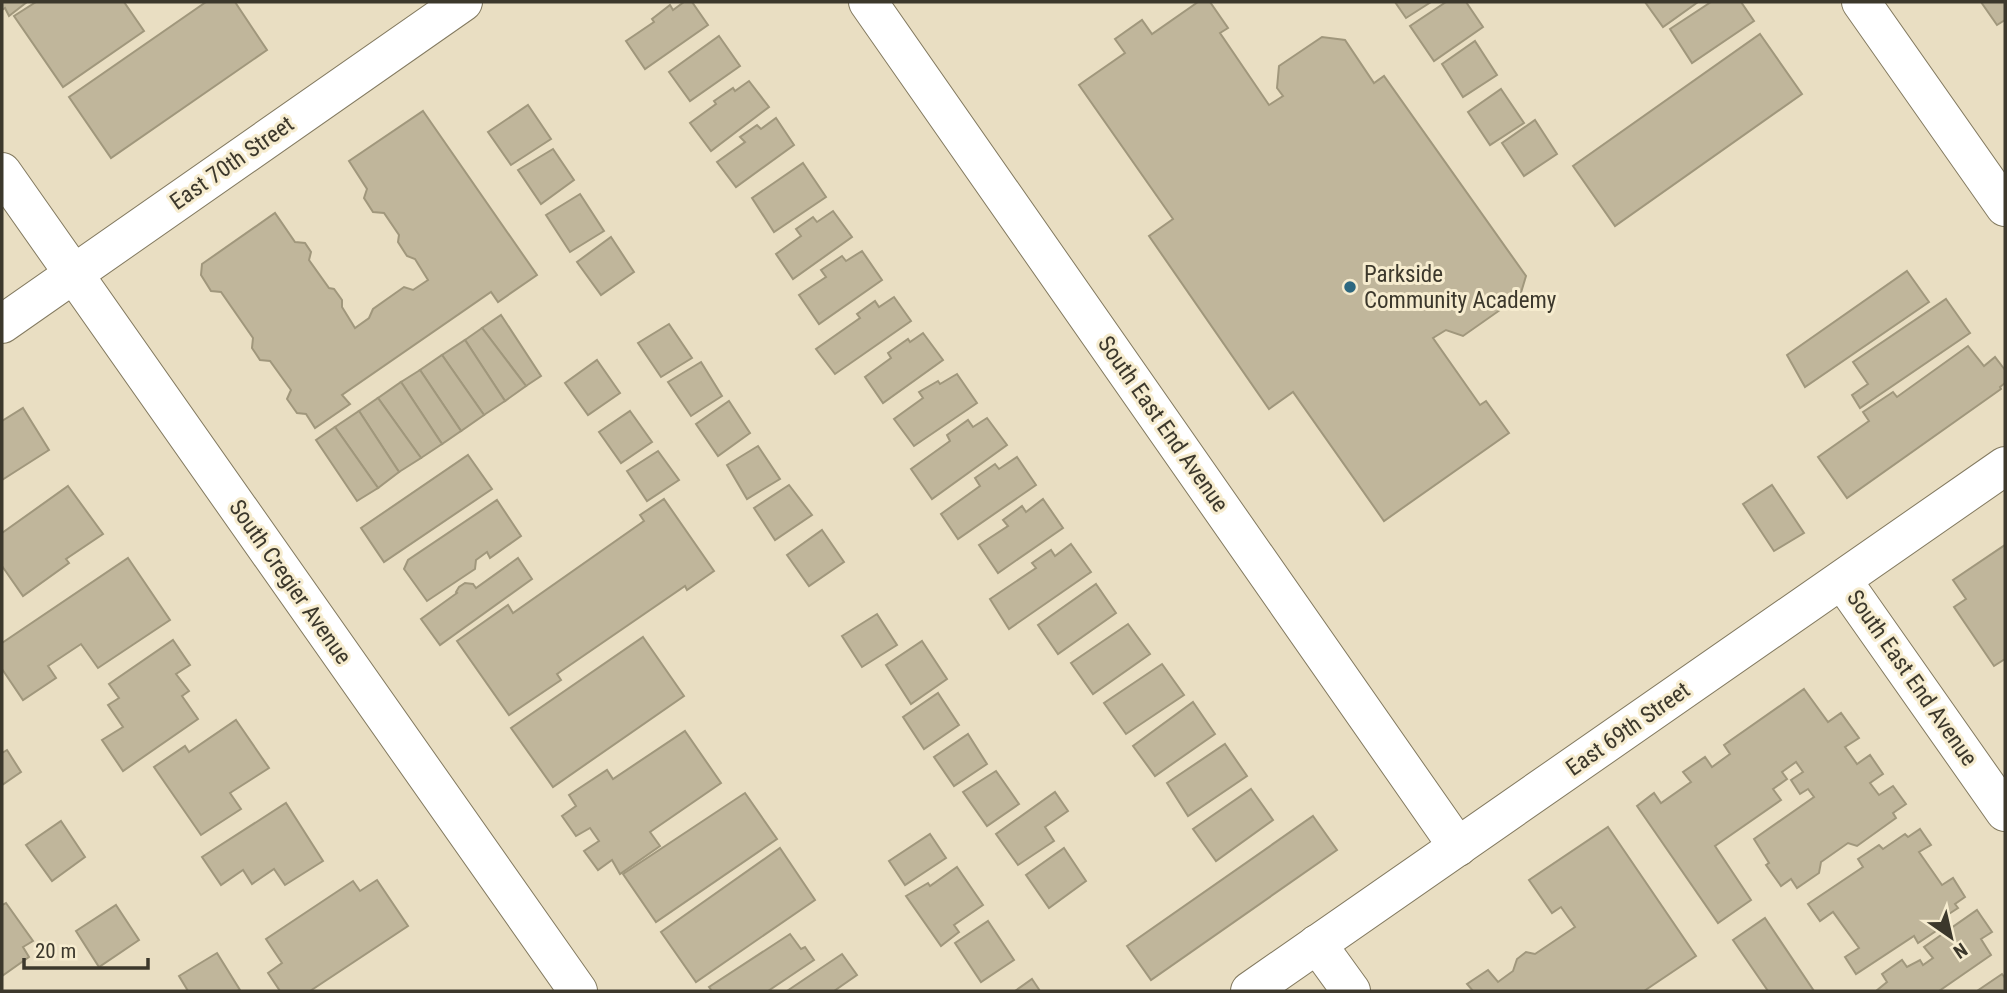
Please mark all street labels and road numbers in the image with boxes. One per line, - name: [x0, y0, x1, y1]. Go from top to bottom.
- street label: East 70th Street: [165, 110, 299, 216]
- street label: South East End Avenue: [1092, 331, 1234, 517]
- street label: South Cregier Avenue: [223, 495, 357, 669]
- street label: South East End Avenue: [1841, 585, 1983, 771]
- street label: East 69th Street: [1561, 676, 1695, 782]

